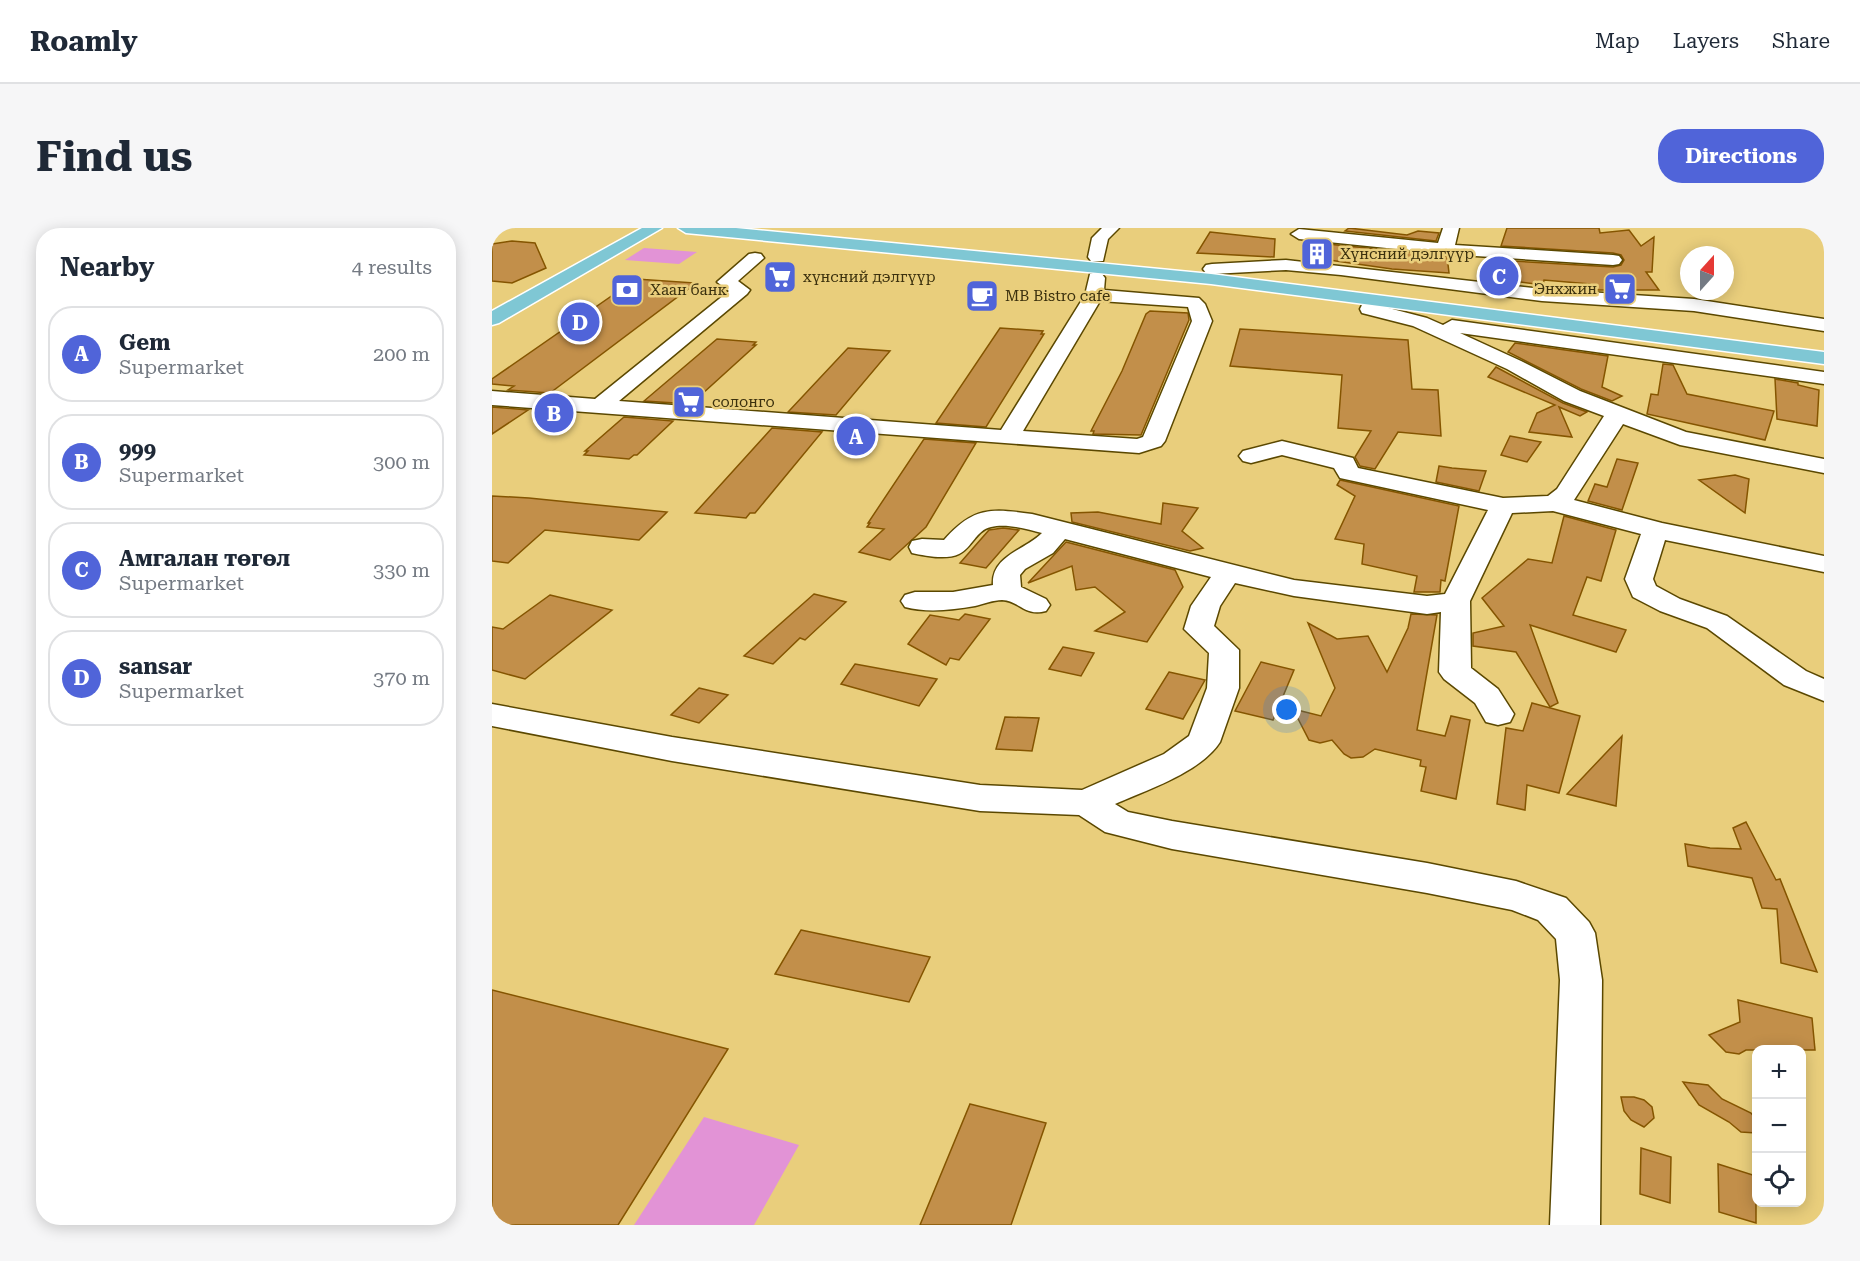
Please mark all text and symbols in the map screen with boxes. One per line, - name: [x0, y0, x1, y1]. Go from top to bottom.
- text: Roamly: [30, 25, 138, 58]
- text: Map: [1595, 29, 1640, 53]
- text: Layers: [1673, 29, 1739, 53]
- text: Share: [1772, 29, 1830, 53]
- button: Directions: [1658, 129, 1824, 183]
- text: Find us: [36, 132, 193, 181]
- building icon: Хүнсний дэлгүүр: [1299, 236, 1335, 272]
- place label: Хүнсний дэлгүүр: [1340, 245, 1474, 263]
- north arrow: [1680, 246, 1734, 300]
- text: Nearby: [60, 252, 154, 282]
- pin: C: [1480, 254, 1518, 298]
- text: 4 results: [352, 255, 432, 279]
- supermarket icon: хүнсний дэлгүүр: [762, 259, 798, 295]
- place label: хүнсний дэлгүүр: [803, 268, 936, 286]
- supermarket icon: Энхжин: [1602, 271, 1638, 307]
- bank icon: Хаан банк: [609, 272, 645, 308]
- cafe icon: MB Bistro cafe: [964, 278, 1000, 314]
- place label: Энхжин: [1534, 280, 1597, 298]
- place label: Хаан банк: [650, 281, 727, 299]
- place label: MB Bistro cafe: [1005, 287, 1110, 305]
- pin: D: [560, 300, 599, 344]
- text: Gem: [119, 330, 170, 355]
- text: A: [74, 342, 89, 366]
- text: 200 m: [373, 342, 430, 366]
- text: Supermarket: [119, 355, 244, 379]
- supermarket icon: солонго: [671, 384, 707, 420]
- pin: B: [534, 390, 574, 435]
- place label: солонго: [712, 393, 775, 411]
- pin: A: [836, 414, 876, 458]
- text: 999: [119, 438, 156, 463]
- text: B: [74, 450, 89, 474]
- text: 300 m: [373, 450, 430, 474]
- text: Supermarket: [119, 463, 244, 487]
- text: Амгалан төгөл: [119, 546, 290, 571]
- text: C: [75, 558, 89, 582]
- text: 330 m: [373, 558, 430, 582]
- text: Supermarket: [119, 571, 244, 595]
- text: sansar: [119, 654, 192, 679]
- text: D: [73, 666, 90, 690]
- text: 370 m: [373, 666, 430, 690]
- text: Supermarket: [119, 679, 244, 703]
- your location: [1272, 695, 1301, 724]
- map controls: [1752, 1045, 1806, 1207]
- button: +: [1752, 1045, 1806, 1099]
- button: −: [1752, 1099, 1806, 1153]
- button: locate: [1752, 1153, 1806, 1207]

